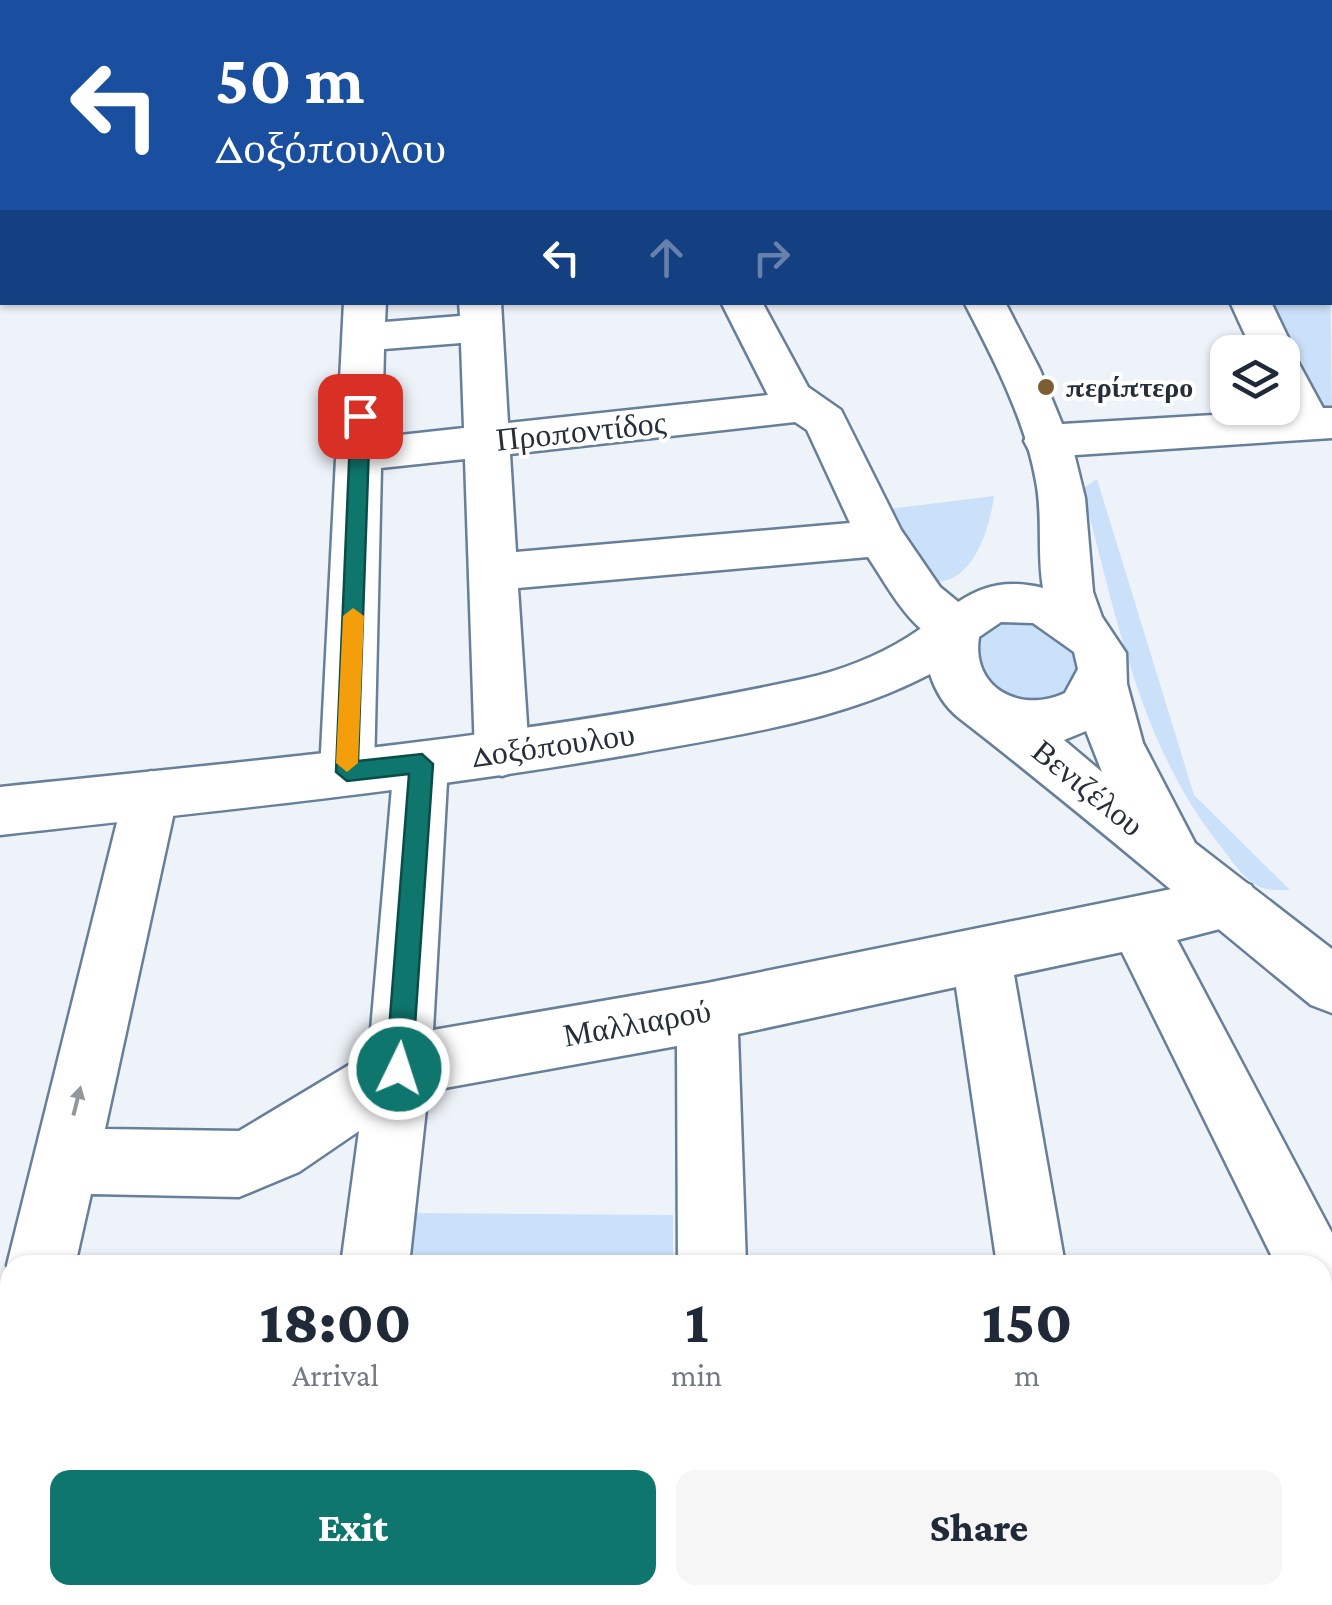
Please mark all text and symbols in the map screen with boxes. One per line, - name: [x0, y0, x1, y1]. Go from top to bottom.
- icon: left: [50, 40, 180, 170]
- text: 50 m: [215, 40, 365, 118]
- text: Δοξόπουλου: [215, 123, 446, 173]
- icon: left: [534, 230, 589, 285]
- icon: ahead: [639, 230, 694, 285]
- icon: right: [744, 230, 799, 285]
- map controls: [1210, 335, 1300, 425]
- button: layers: [1210, 335, 1300, 425]
- place label: περίπτερο: [1066, 372, 1193, 403]
- pin: [318, 374, 403, 459]
- marker: περίπτερο: [1035, 376, 1057, 398]
- icon: arrive: [333, 389, 388, 444]
- street label: Προποντίδος: [494, 404, 668, 458]
- street label: Δοξόπουλου: [469, 716, 637, 774]
- street label: Βενιζέλου: [1025, 733, 1151, 843]
- street label: Μαλλιαρού: [560, 992, 714, 1054]
- position arrow: [347, 1017, 451, 1121]
- one-way arrow: [70, 1085, 85, 1116]
- text: 18:00: [259, 1288, 412, 1355]
- text: 1: [685, 1288, 708, 1355]
- text: 150: [982, 1288, 1073, 1355]
- text: Arrival: [292, 1357, 379, 1393]
- text: min: [671, 1357, 722, 1393]
- text: m: [1014, 1357, 1040, 1393]
- button: Exit: [50, 1470, 656, 1585]
- button: Share: [676, 1470, 1282, 1585]

